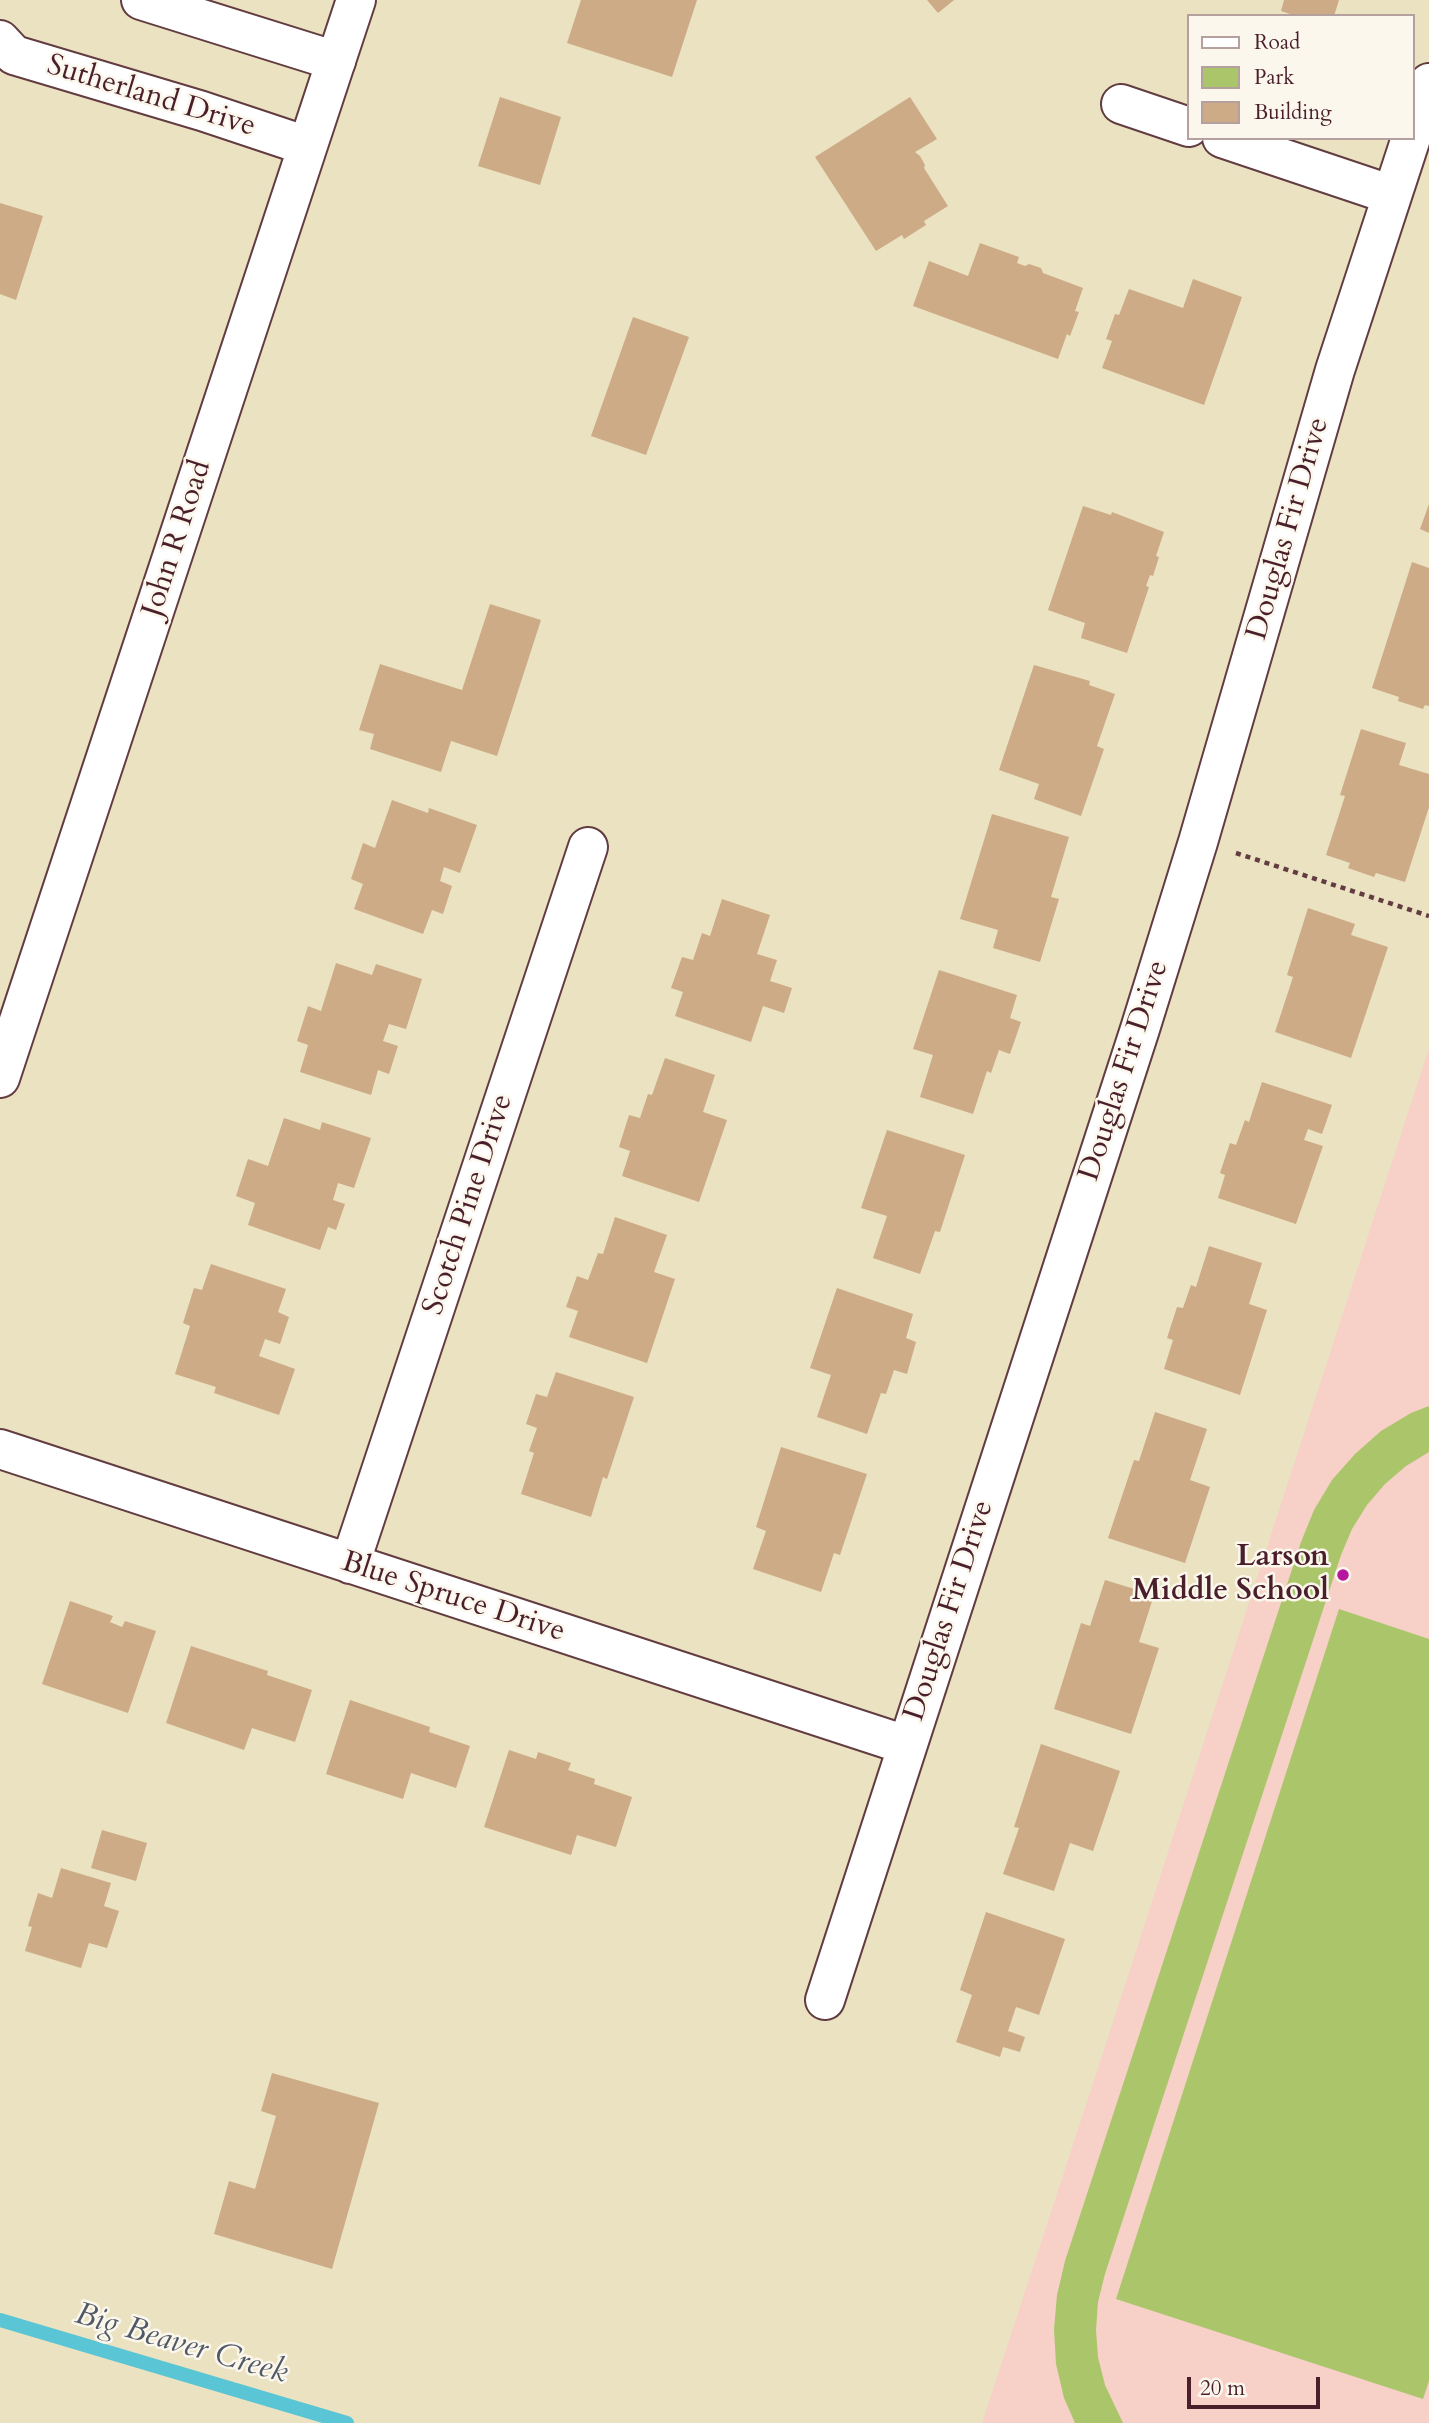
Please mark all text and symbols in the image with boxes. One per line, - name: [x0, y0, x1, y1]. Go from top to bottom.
- legend: [1188, 14, 1415, 140]
- text: Road: [1254, 28, 1300, 57]
- street label: Sutherland Drive: [42, 48, 260, 146]
- text: Park: [1254, 63, 1294, 92]
- text: Building: [1254, 98, 1332, 127]
- street label: Douglas Fir Drive: [1240, 414, 1338, 644]
- street label: John R Road: [136, 456, 220, 622]
- street label: Douglas Fir Drive: [1072, 956, 1178, 1186]
- street label: Scotch Pine Drive: [416, 1090, 522, 1320]
- street label: Douglas Fir Drive: [897, 1496, 1003, 1726]
- place label: Larson Middle School: [1132, 1540, 1329, 1610]
- street label: Blue Spruce Drive: [337, 1545, 569, 1651]
- marker: Larson Middle School: [1335, 1567, 1351, 1583]
- water label: Big Beaver Creek: [70, 2296, 292, 2394]
- scale bar: [1191, 2364, 1324, 2408]
- text: 20 m: [1200, 2374, 1245, 2403]

